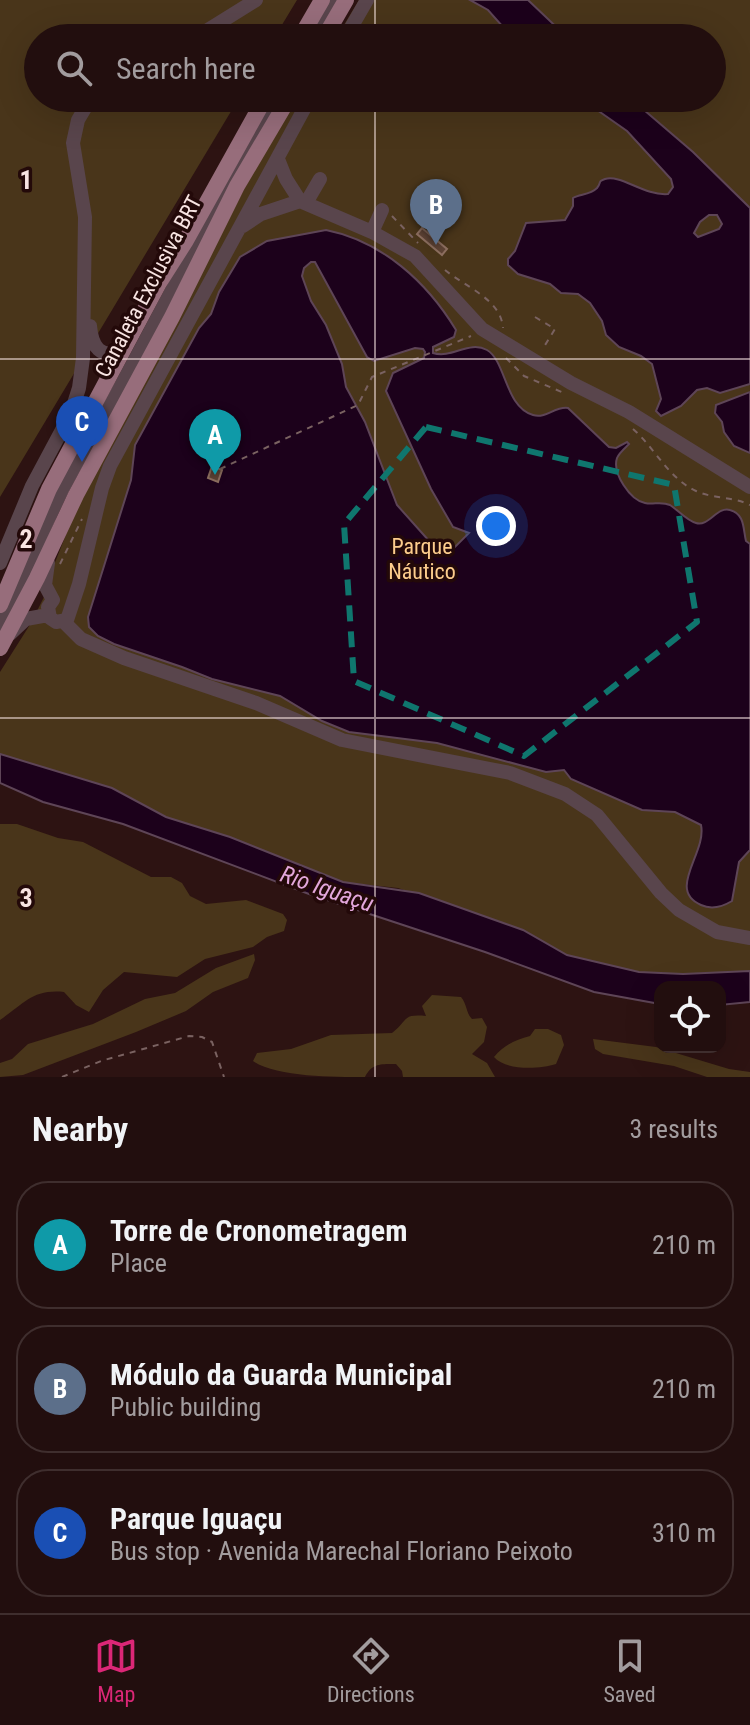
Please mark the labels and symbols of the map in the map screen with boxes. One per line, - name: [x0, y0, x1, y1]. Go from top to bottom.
- text: 1: [19, 165, 33, 195]
- pin: B: [410, 179, 462, 245]
- street label: Canaleta Exclusiva BRT: [90, 191, 207, 381]
- pin: C: [56, 396, 108, 462]
- pin: A: [189, 409, 241, 475]
- your location: [476, 506, 516, 546]
- text: 2: [19, 524, 33, 554]
- park label: Parque Náutico: [388, 534, 456, 584]
- water label: Rio Iguaçu: [277, 860, 377, 918]
- text: 3: [19, 883, 33, 913]

